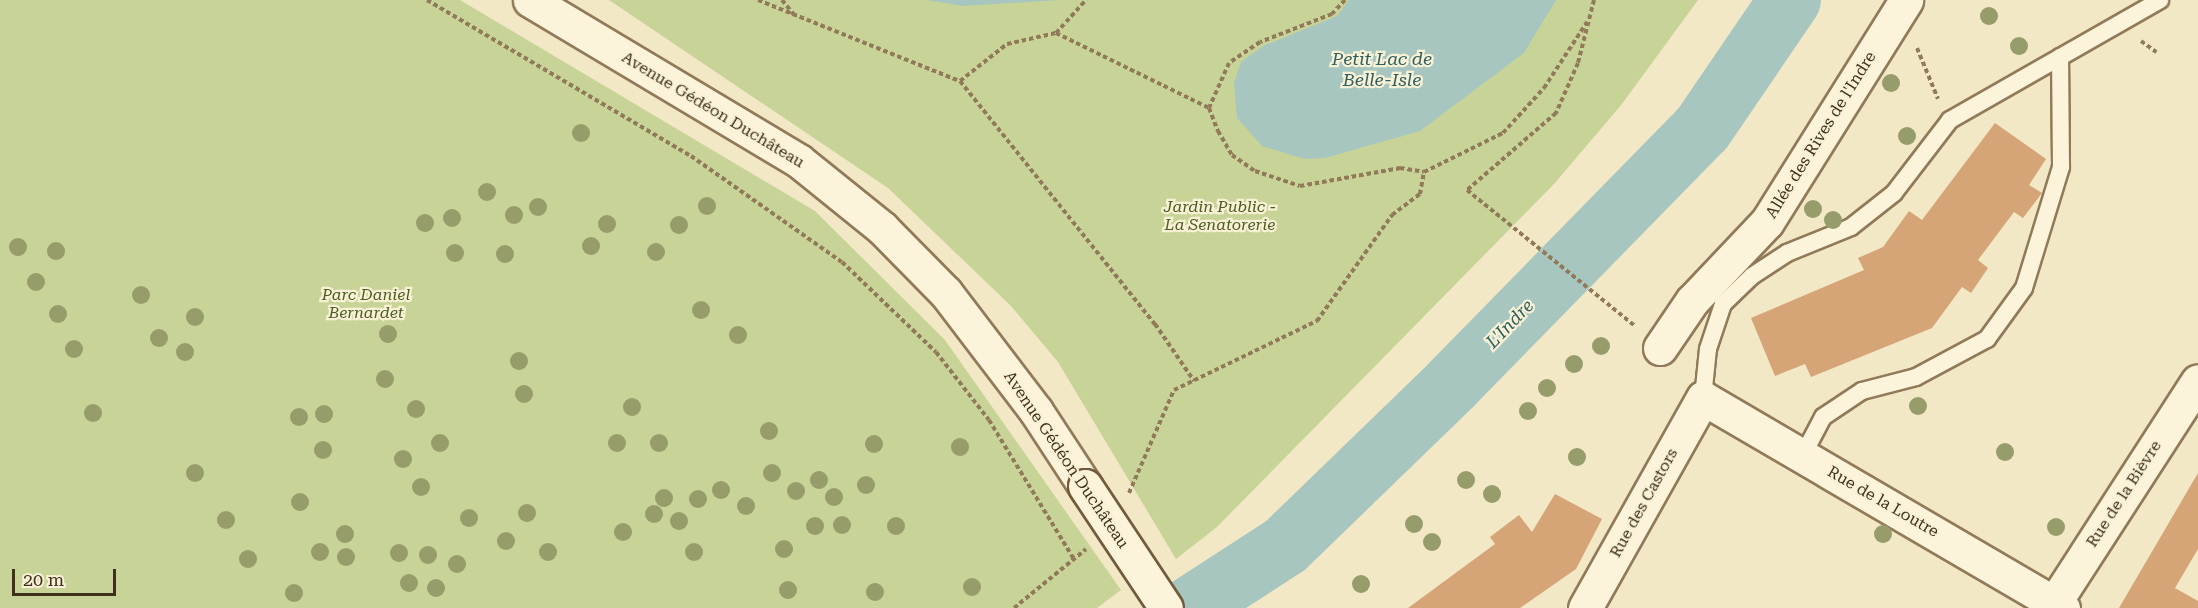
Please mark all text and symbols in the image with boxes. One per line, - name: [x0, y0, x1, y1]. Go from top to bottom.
- street label: Avenue Gédéon Duchâteau: [618, 48, 808, 172]
- street label: Allée des Rives de l'Indre: [1762, 48, 1880, 222]
- water label: Petit Lac de Belle-Isle: [1332, 49, 1432, 92]
- park label: Jardin Public - La Senatorerie: [1164, 197, 1276, 235]
- park label: Parc Daniel Bernardet: [322, 285, 410, 323]
- water label: L'Indre: [1482, 295, 1538, 353]
- street label: Avenue Gédéon Duchâteau: [999, 368, 1133, 552]
- street label: Rue de la Bièvre: [2082, 437, 2166, 551]
- street label: Rue des Castors: [1606, 445, 1682, 561]
- street label: Rue de la Loutre: [1824, 462, 1942, 542]
- scale bar: [15, 557, 118, 595]
- text: 20 m: [23, 569, 64, 590]

